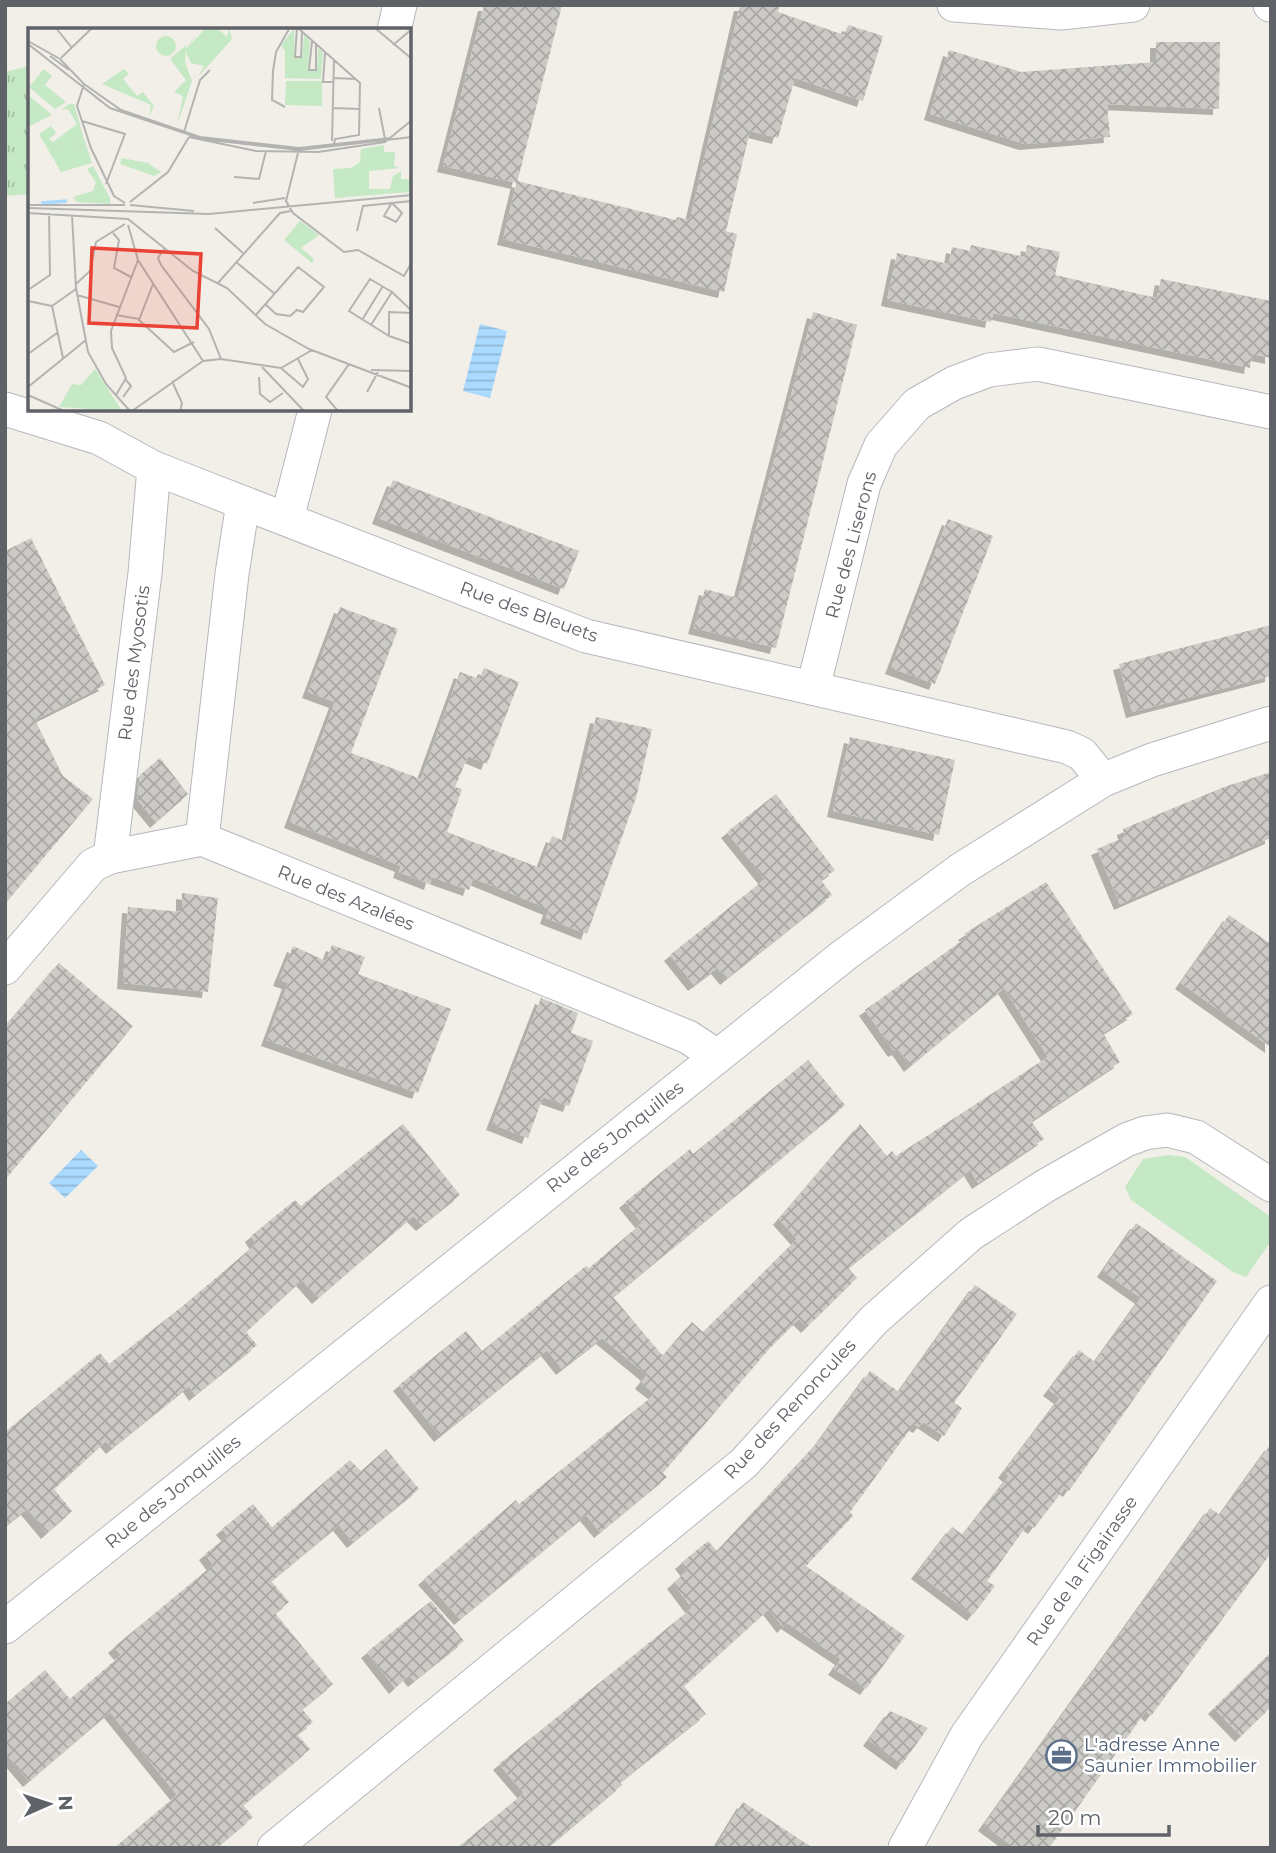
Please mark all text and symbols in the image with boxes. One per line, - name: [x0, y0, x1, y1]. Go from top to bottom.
- inset map: [28, 28, 411, 411]
- street label: Rue des Liserons: [821, 469, 881, 621]
- street label: Rue des Bleuets: [457, 577, 601, 647]
- street label: Rue des Myosotis: [114, 584, 154, 742]
- street label: Rue des Azalées: [274, 861, 418, 936]
- street label: Rue des Jonquilles: [542, 1076, 688, 1197]
- street label: Rue des Renoncules: [719, 1334, 861, 1484]
- street label: Rue des Jonquilles: [101, 1430, 245, 1553]
- street label: Rue de la Figairasse: [1022, 1492, 1142, 1650]
- place label: L'adresse Anne Saunier Immobilier: [1084, 1734, 1257, 1777]
- office icon: L'adresse Anne Saunier Immobilier: [1044, 1738, 1078, 1772]
- north arrow: [14, 1769, 84, 1839]
- scale bar: [1038, 1794, 1169, 1838]
- text: N: [54, 1795, 77, 1811]
- text: 20 m: [1048, 1805, 1102, 1830]

